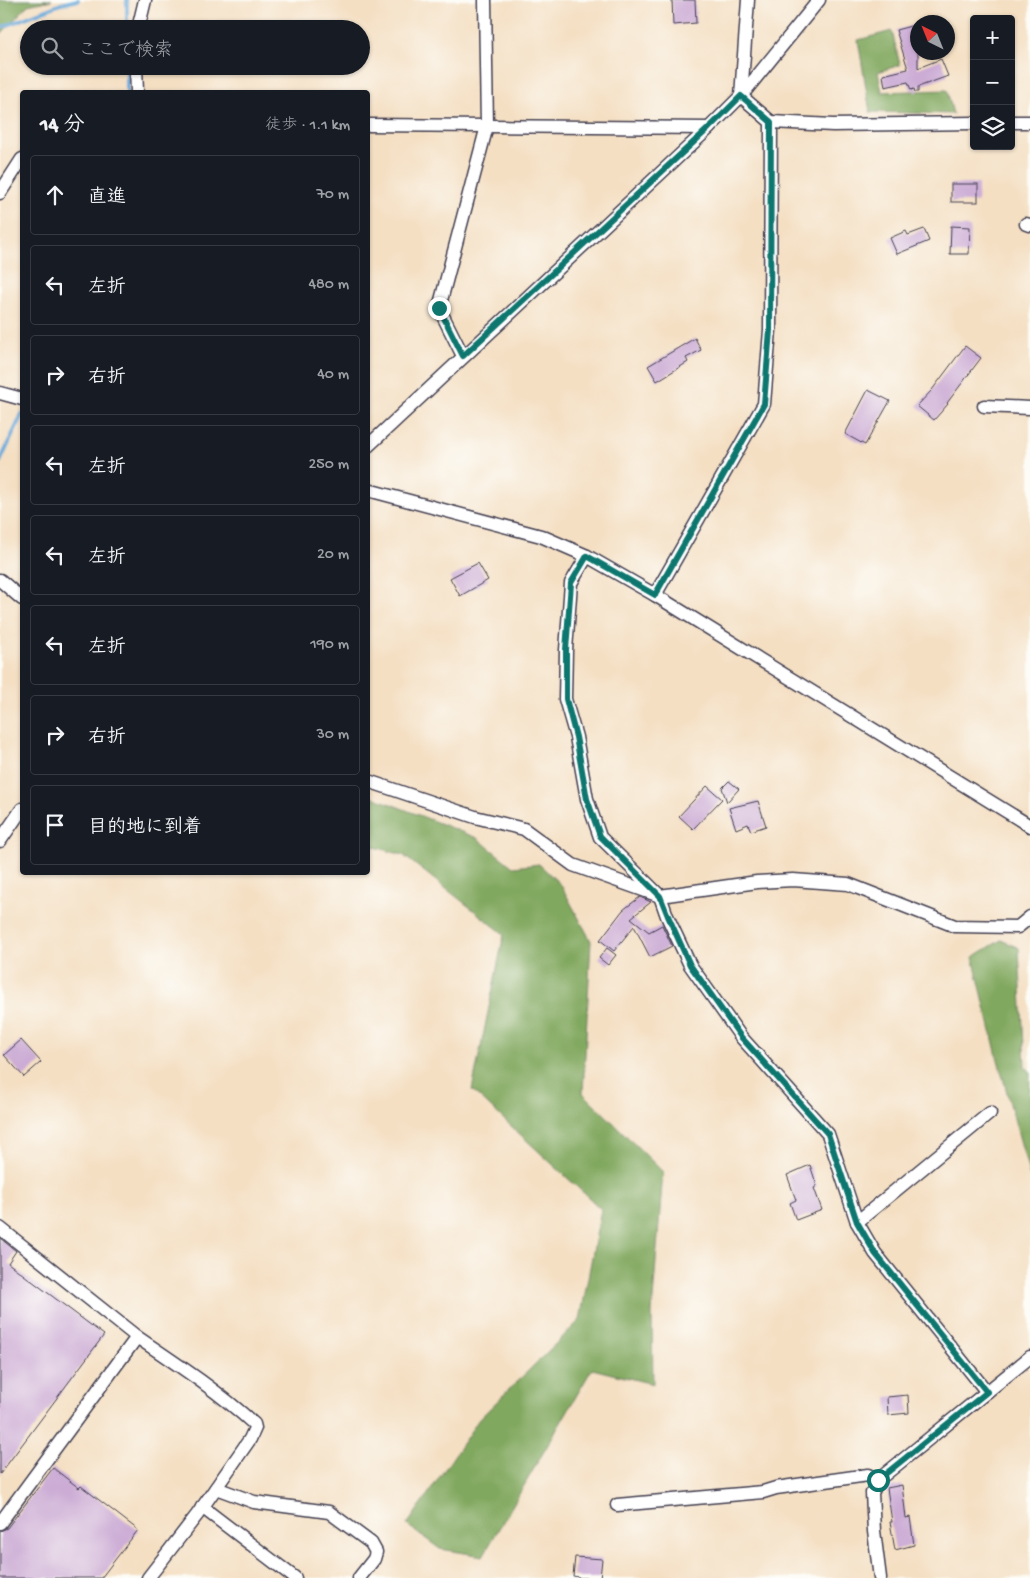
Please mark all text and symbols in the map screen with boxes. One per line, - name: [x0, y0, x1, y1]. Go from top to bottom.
- north arrow: [910, 15, 955, 60]
- map controls: [970, 15, 1015, 150]
- button: +: [970, 15, 1015, 60]
- search box: [20, 20, 370, 75]
- icon: search: [38, 34, 66, 62]
- text: ここで検索: [78, 40, 173, 63]
- button: −: [970, 60, 1015, 105]
- button: layers: [970, 105, 1015, 150]
- text: 14 分: [40, 114, 84, 139]
- text: 徒歩 · 1.1 km: [265, 117, 350, 136]
- icon: ahead: [41, 181, 69, 209]
- text: 70 m: [316, 186, 349, 205]
- text: 直進: [88, 187, 126, 210]
- icon: left: [41, 271, 69, 299]
- text: 480 m: [308, 276, 349, 295]
- text: 左折: [88, 277, 126, 300]
- route end: [428, 297, 451, 320]
- icon: right: [41, 361, 69, 389]
- text: 40 m: [317, 366, 349, 385]
- text: 右折: [88, 367, 126, 390]
- icon: left: [41, 451, 69, 479]
- text: 250 m: [309, 456, 349, 475]
- text: 左折: [88, 457, 126, 480]
- icon: left: [41, 541, 69, 569]
- text: 20 m: [317, 546, 349, 565]
- text: 左折: [88, 547, 126, 570]
- icon: left: [41, 631, 69, 659]
- text: 190 m: [310, 636, 349, 655]
- text: 左折: [88, 637, 126, 660]
- icon: right: [41, 721, 69, 749]
- text: 30 m: [316, 726, 349, 745]
- text: 右折: [88, 727, 126, 750]
- icon: arrive: [41, 811, 69, 839]
- text: 目的地に到着: [88, 817, 202, 840]
- route start: [867, 1469, 890, 1492]

